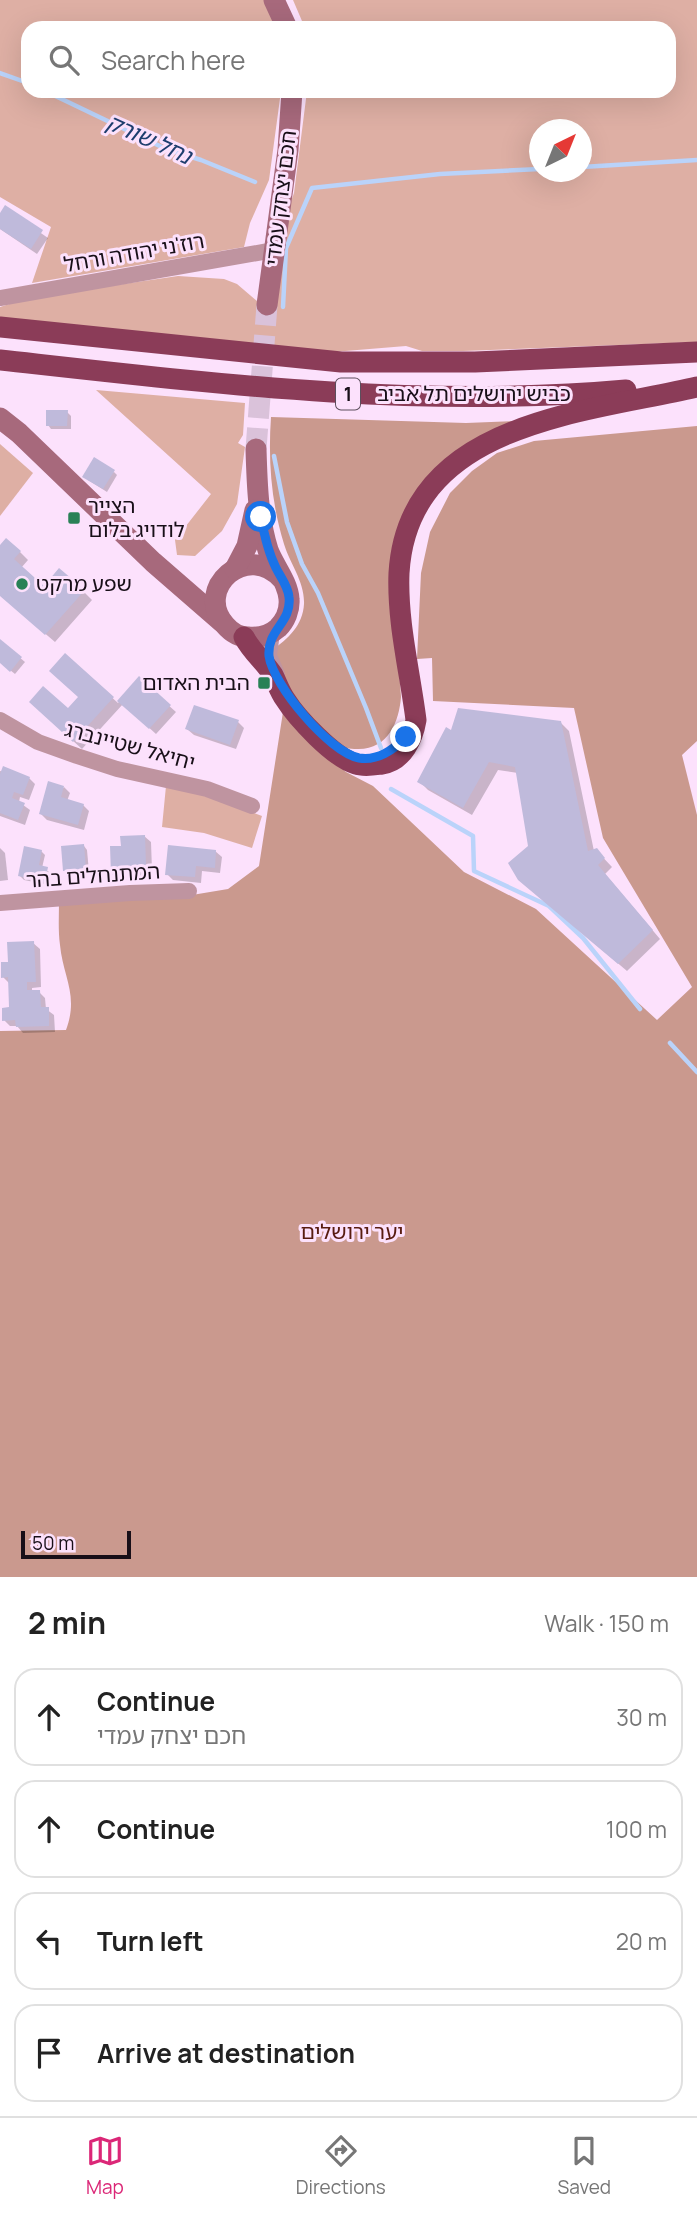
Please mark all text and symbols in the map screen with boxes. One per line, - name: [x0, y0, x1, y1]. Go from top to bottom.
- search box: [21, 21, 676, 98]
- icon: search: [45, 41, 83, 79]
- text: Search here: [101, 42, 246, 78]
- water label: נחל שורק: [102, 105, 199, 172]
- north arrow: [529, 119, 592, 182]
- street label: חכם יצחק עמדי: [258, 129, 302, 267]
- street label: רוז'ני יהודה ורחל: [61, 226, 206, 278]
- road number: 1: [336, 378, 360, 410]
- street label: כביש ירושלים תל אביב: [377, 379, 571, 407]
- place label: הצייר לודויג בלום: [88, 491, 185, 543]
- route start: [245, 501, 276, 532]
- marker: הצייר לודויג בלום: [66, 510, 82, 526]
- place label: שפע מרקט: [36, 569, 132, 597]
- marker: שפע מרקט: [14, 576, 30, 592]
- place label: הבית האדום: [142, 668, 250, 696]
- marker: הבית האדום: [256, 675, 272, 691]
- street label: יחיאל שטיינברג: [62, 714, 198, 776]
- route end: [390, 721, 421, 752]
- street label: המתנחלים בהר: [25, 856, 161, 894]
- park label: יער ירושלים: [300, 1217, 404, 1245]
- scale bar: [21, 1528, 131, 1560]
- text: 50 m: [32, 1530, 74, 1556]
- text: 2 min: [28, 1602, 106, 1643]
- text: Walk · 150 m: [544, 1607, 669, 1639]
- text: Continue: [97, 1683, 215, 1719]
- icon: ahead: [30, 1698, 68, 1736]
- text: 30 m: [616, 1701, 667, 1733]
- text: חכם יצחק עמדי: [97, 1719, 246, 1751]
- icon: ahead: [30, 1810, 68, 1848]
- text: Continue: [97, 1811, 215, 1847]
- text: 100 m: [606, 1813, 667, 1845]
- icon: left: [30, 1922, 68, 1960]
- text: Turn left: [97, 1923, 204, 1959]
- text: 20 m: [616, 1925, 667, 1957]
- icon: arrive: [30, 2034, 68, 2072]
- text: Arrive at destination: [97, 2035, 355, 2071]
- tab: Map: [86, 2132, 124, 2200]
- tab: Directions: [296, 2132, 386, 2200]
- tab: Saved: [558, 2132, 611, 2200]

